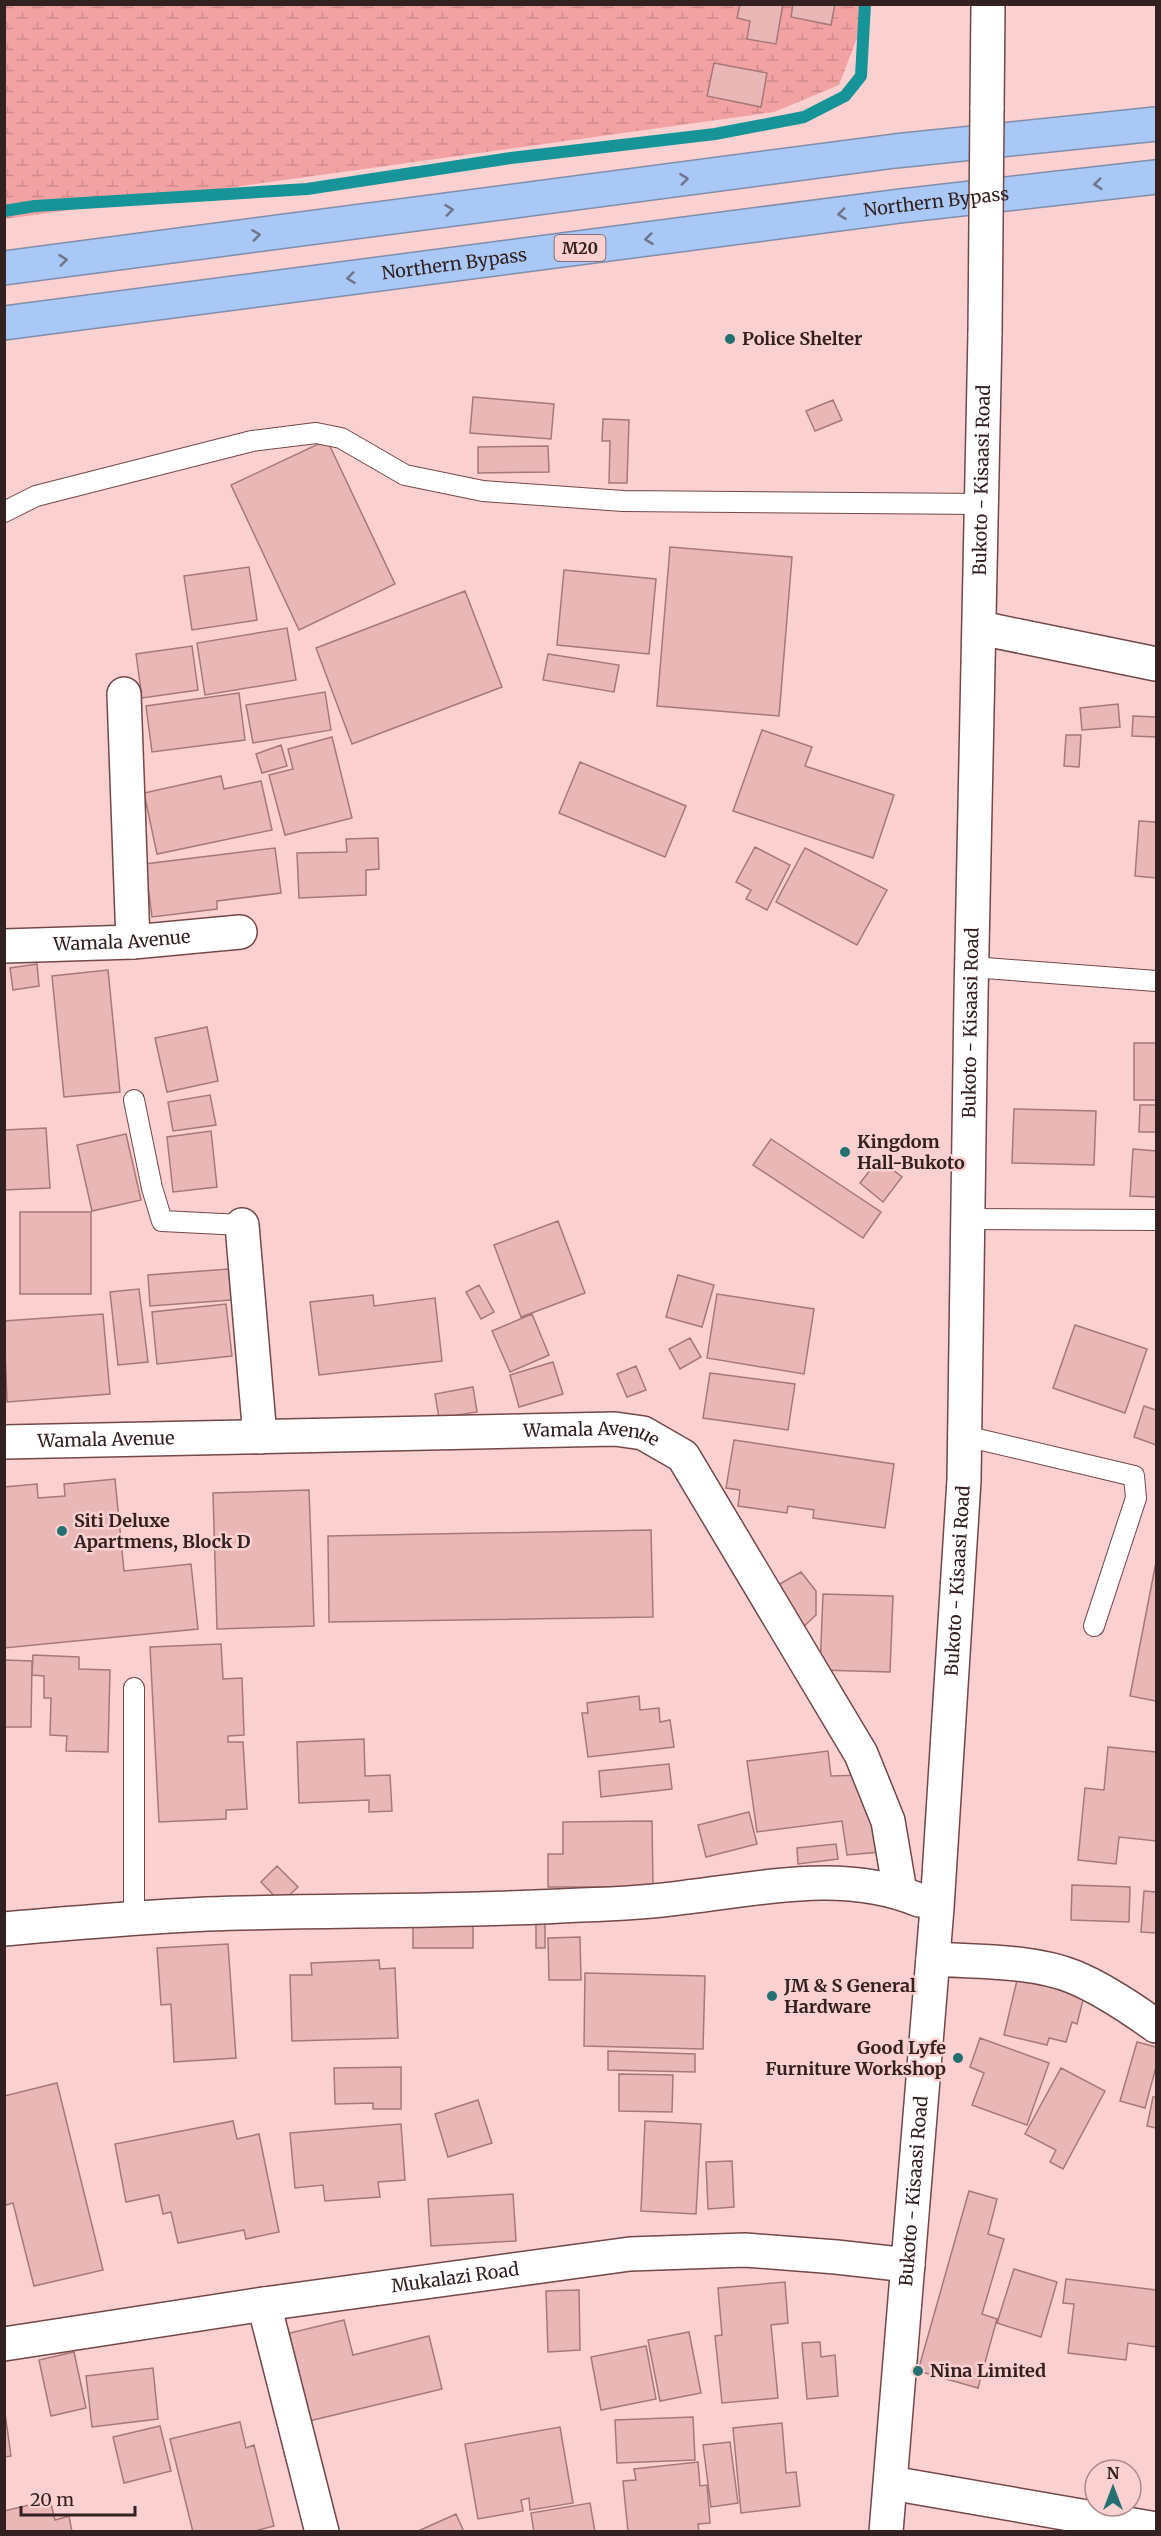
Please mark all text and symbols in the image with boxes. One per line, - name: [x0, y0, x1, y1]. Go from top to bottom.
- one-way arrow: [680, 173, 689, 186]
- one-way arrow: [1094, 177, 1103, 190]
- street label: Northern Bypass: [862, 182, 1010, 222]
- one-way arrow: [445, 204, 454, 216]
- one-way arrow: [838, 207, 847, 219]
- one-way arrow: [251, 229, 260, 242]
- one-way arrow: [644, 232, 653, 245]
- road number: M20: [554, 235, 606, 261]
- street label: Northern Bypass: [380, 243, 528, 285]
- one-way arrow: [58, 255, 67, 267]
- one-way arrow: [347, 271, 356, 284]
- place label: Police Shelter: [742, 327, 862, 350]
- marker: Police Shelter: [723, 332, 737, 346]
- street label: Bukoto - Kisaasi Road: [968, 384, 995, 576]
- street label: Wamala Avenue: [52, 925, 191, 955]
- street label: Bukoto - Kisaasi Road: [957, 927, 983, 1119]
- place label: Kingdom Hall-Bukoto: [857, 1130, 965, 1174]
- marker: Kingdom Hall-Bukoto: [838, 1145, 852, 1159]
- street label: Wamala Avenue: [522, 1417, 664, 1451]
- street label: Wamala Avenue: [36, 1426, 175, 1452]
- street label: Bukoto - Kisaasi Road: [940, 1485, 975, 1677]
- place label: Siti Deluxe Apartmens, Block D: [73, 1509, 251, 1553]
- marker: Siti Deluxe Apartmens, Block D: [55, 1524, 69, 1538]
- place label: JM & S General Hardware: [783, 1974, 916, 2018]
- marker: JM & S General Hardware: [765, 1989, 779, 2003]
- place label: Good Lyfe Furniture Workshop: [765, 2036, 946, 2080]
- marker: Good Lyfe Furniture Workshop: [951, 2051, 965, 2065]
- street label: Bukoto - Kisaasi Road: [894, 2095, 933, 2287]
- street label: Mukalazi Road: [390, 2257, 521, 2297]
- place label: Nina Limited: [930, 2359, 1046, 2382]
- marker: Nina Limited: [911, 2364, 925, 2378]
- north arrow: [1083, 2458, 1143, 2518]
- text: N: [1107, 2463, 1120, 2483]
- scale bar: [21, 2479, 135, 2517]
- text: 20 m: [30, 2488, 74, 2511]

